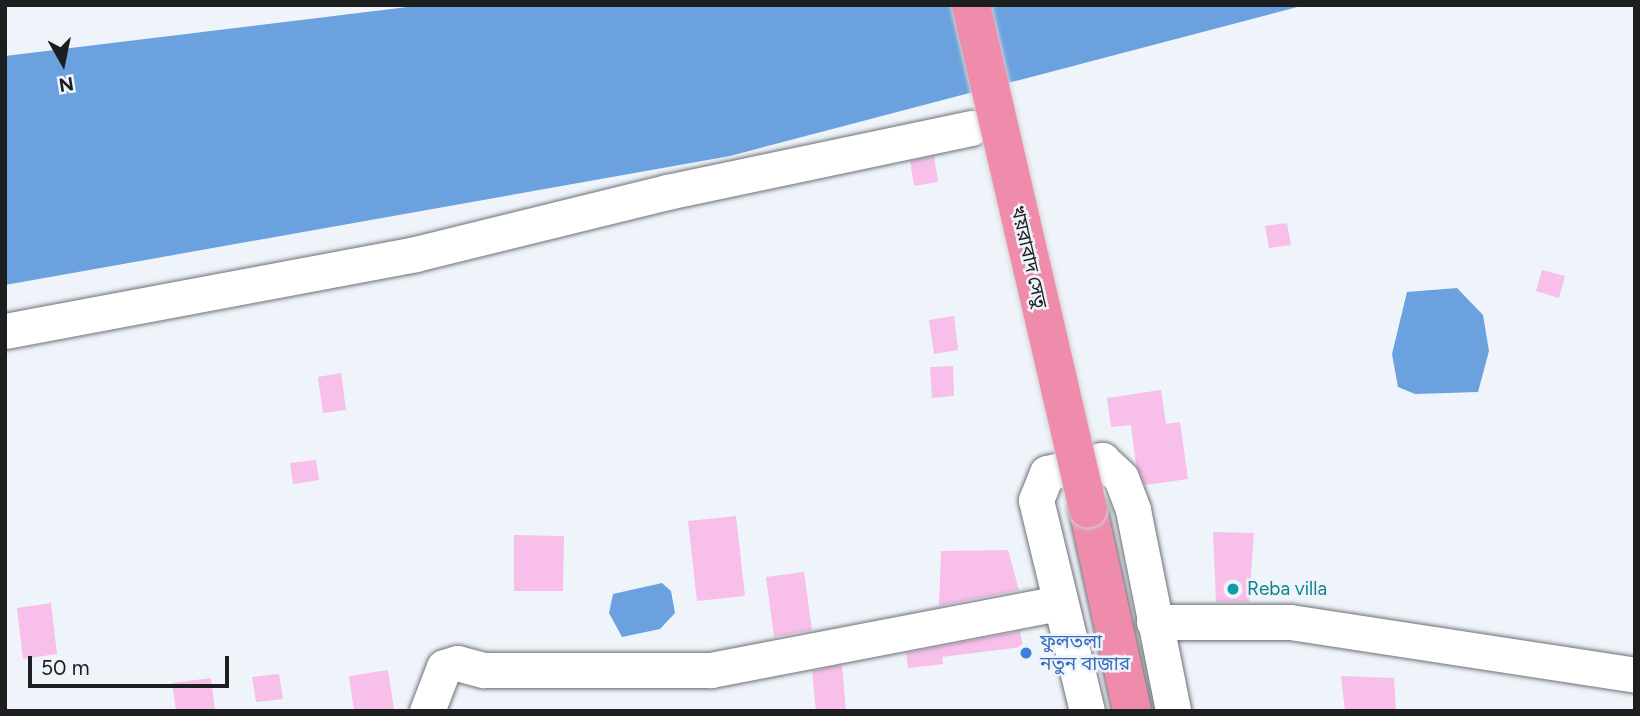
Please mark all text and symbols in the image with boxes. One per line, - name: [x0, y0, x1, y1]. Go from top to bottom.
- north arrow: [28, 28, 98, 98]
- text: N: [57, 72, 75, 97]
- street label: খয়রাবাদ সেতু: [1006, 204, 1052, 310]
- place label: Reba villa: [1247, 578, 1327, 600]
- marker: Reba villa: [1225, 581, 1241, 597]
- place label: ফুলতলা নতুন বাজার: [1040, 631, 1130, 675]
- scale bar: [32, 642, 233, 686]
- marker: ফুলতলা নতুন বাজার: [1018, 645, 1034, 661]
- text: 50 m: [41, 655, 90, 680]

